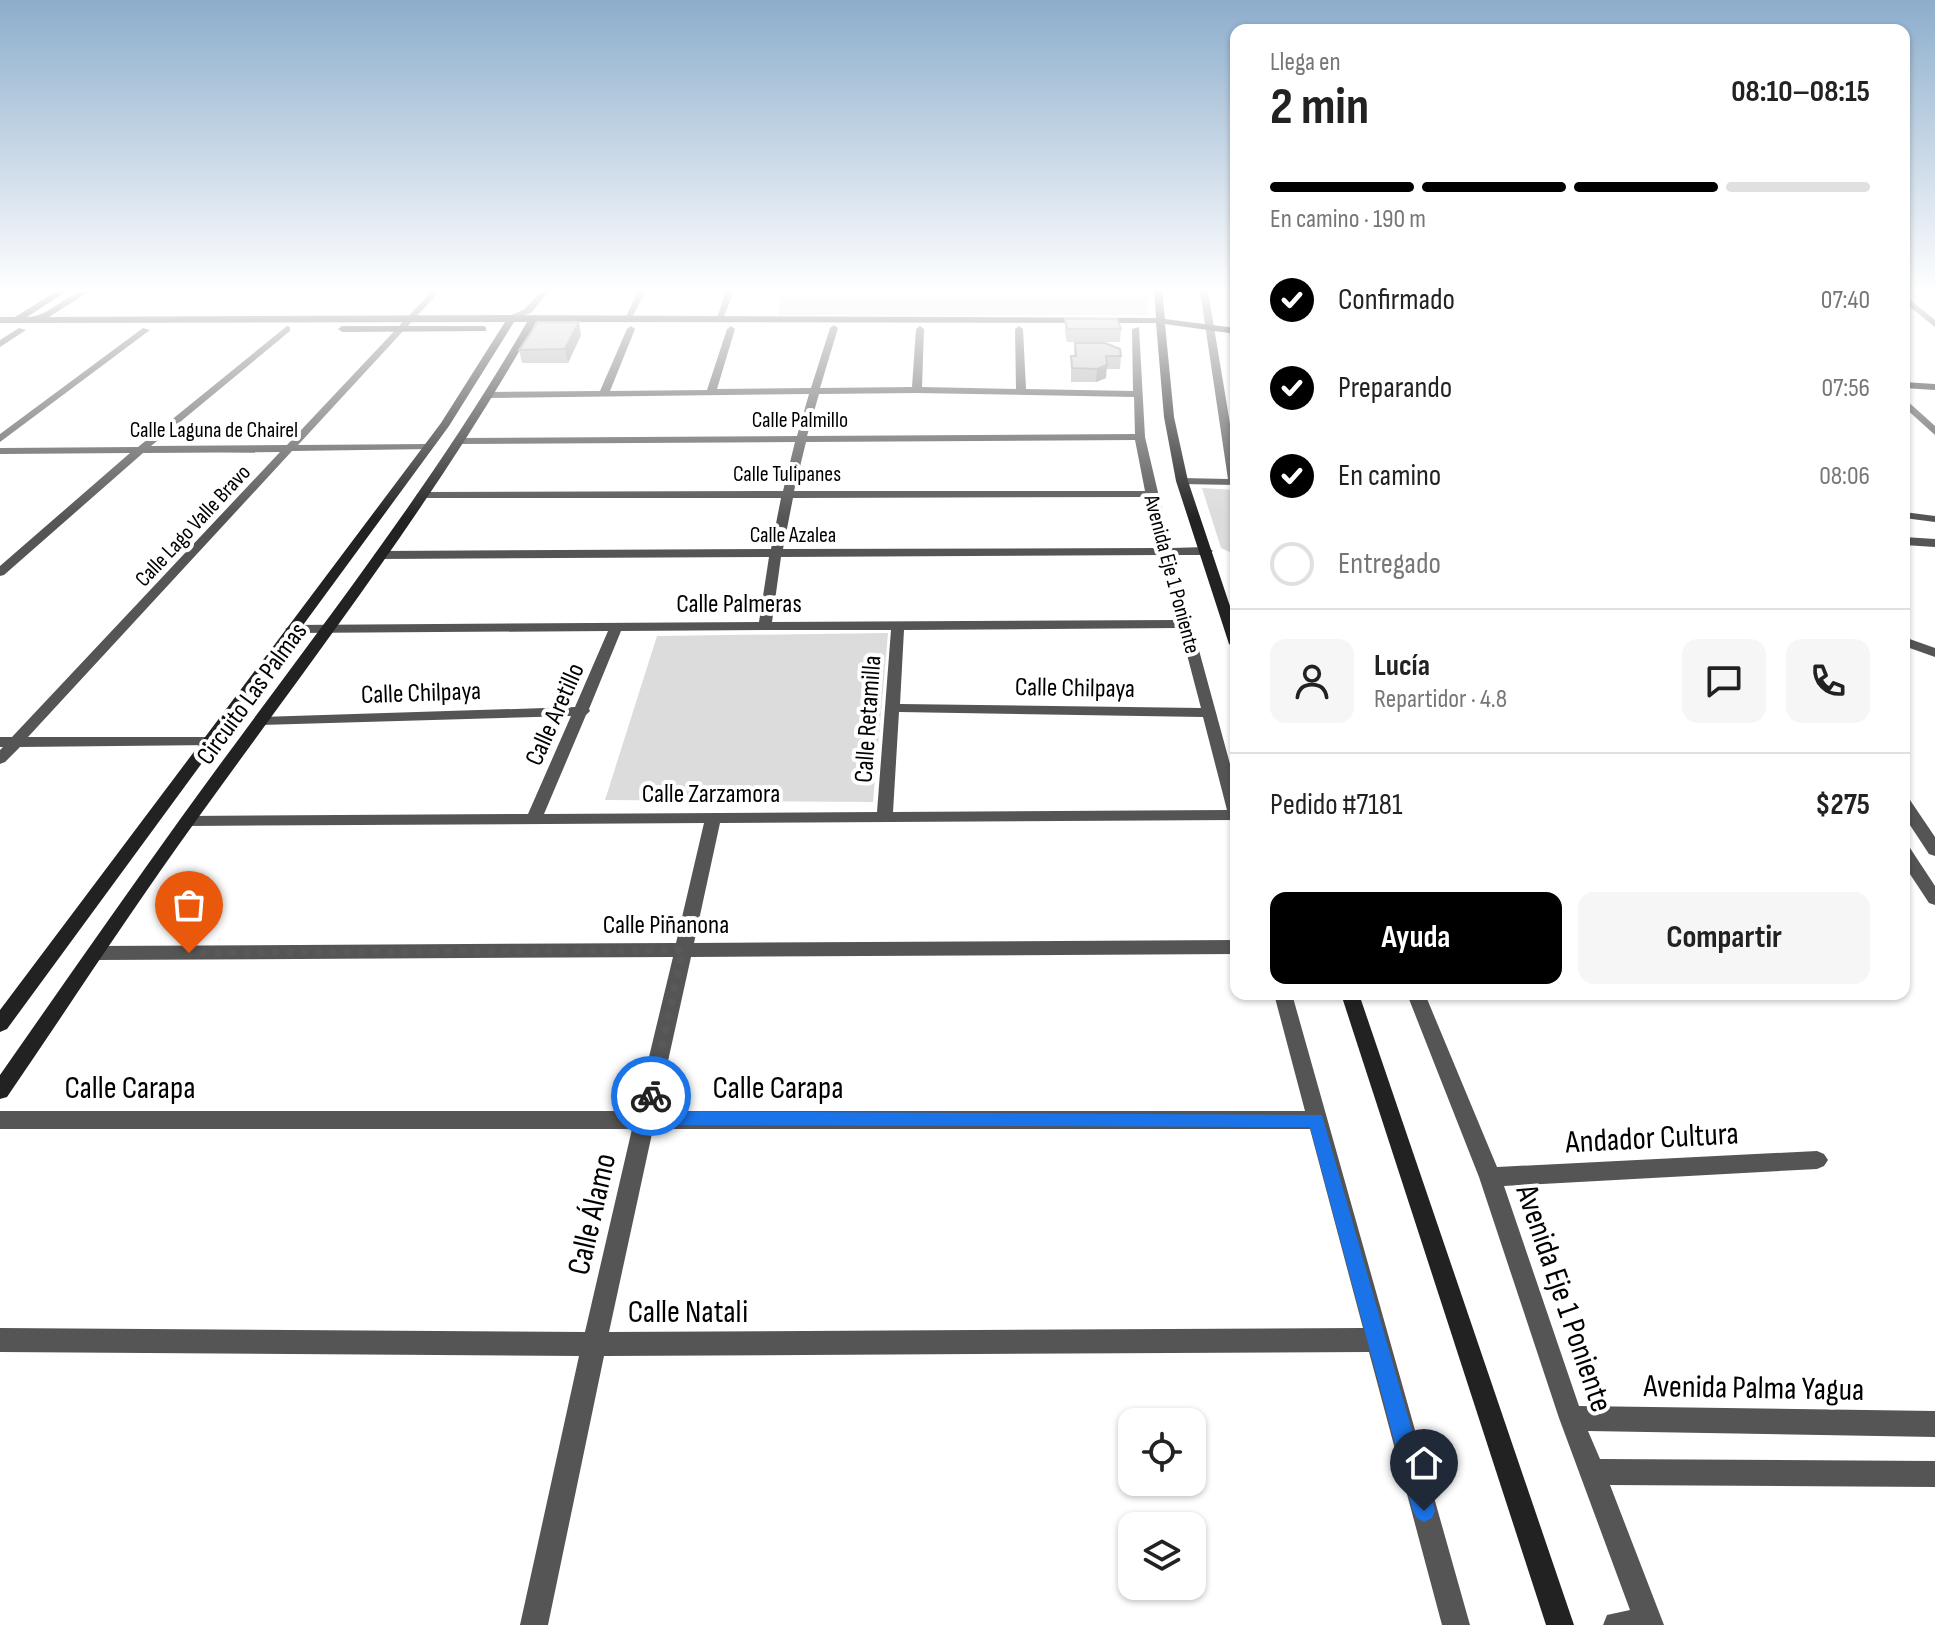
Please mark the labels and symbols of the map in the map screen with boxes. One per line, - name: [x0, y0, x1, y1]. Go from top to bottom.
- street label: Calle Palmillo: [752, 407, 848, 434]
- street label: Calle Laguna de Chairel: [130, 417, 298, 444]
- street label: Calle Lago Valle Bravo: [130, 459, 257, 593]
- street label: Calle Tulipanes: [733, 461, 841, 488]
- street label: Avenida Eje 1 Poniente: [1137, 491, 1206, 657]
- street label: Calle Azalea: [750, 522, 836, 549]
- street label: Calle Palmeras: [676, 589, 802, 620]
- street label: Circuito Las Palmas: [190, 617, 314, 771]
- street label: Calle Retamilla: [849, 654, 888, 784]
- street label: Calle Aretillo: [519, 659, 592, 771]
- street label: Calle Chilpaya: [1015, 672, 1135, 705]
- street label: Calle Chilpaya: [361, 676, 482, 711]
- street label: Calle Zarzamora: [642, 779, 780, 810]
- pin: [155, 871, 223, 953]
- street label: Calle Piñanona: [603, 910, 729, 941]
- courier: [611, 1056, 691, 1136]
- street label: Calle Carapa: [65, 1069, 195, 1108]
- street label: Calle Carapa: [713, 1069, 843, 1108]
- street label: Andador Cultura: [1563, 1114, 1740, 1163]
- street label: Calle Álamo: [560, 1150, 625, 1279]
- street label: Avenida Eje 1 Poniente: [1506, 1179, 1621, 1417]
- street label: Calle Natali: [628, 1293, 748, 1332]
- street label: Avenida Palma Yagua: [1642, 1367, 1865, 1410]
- pin: [1390, 1429, 1458, 1511]

